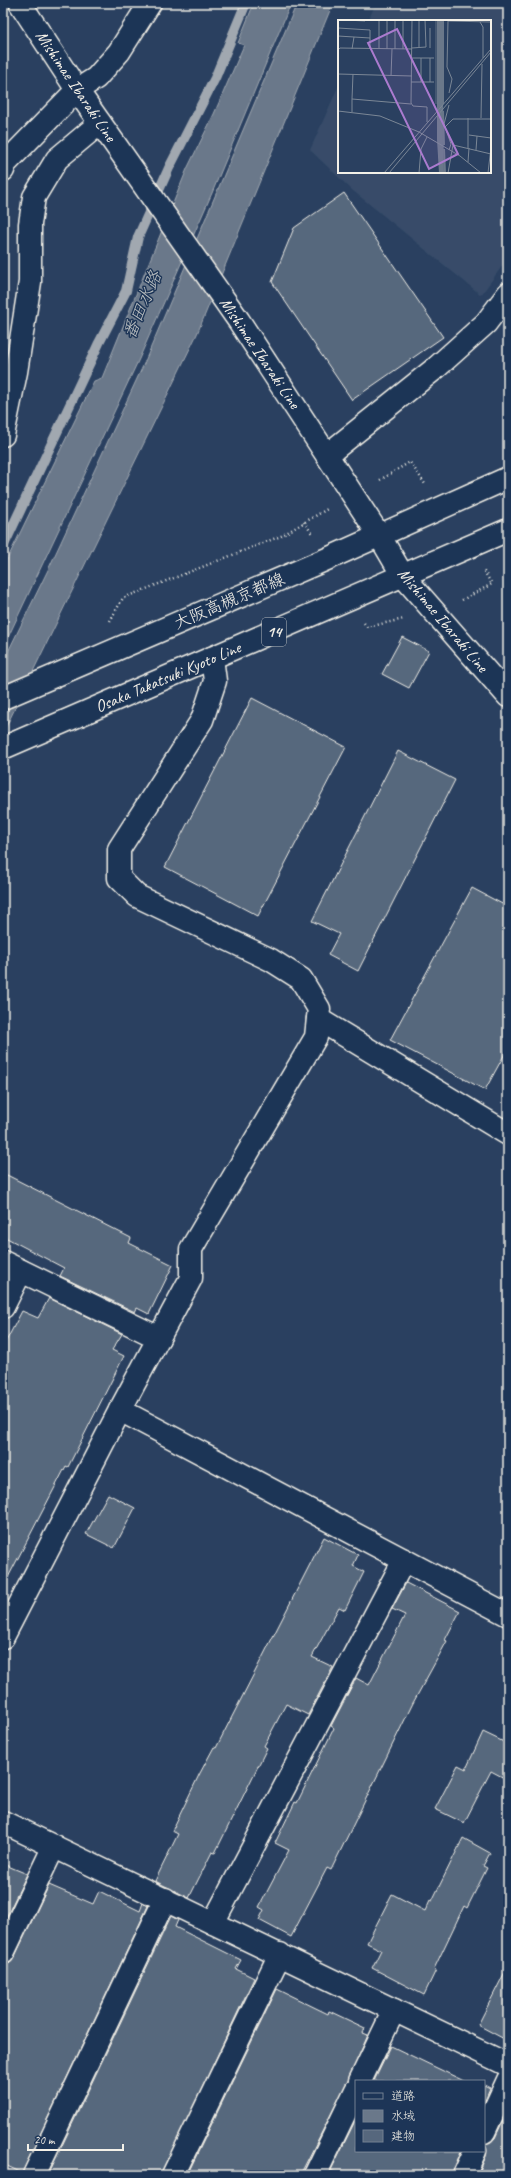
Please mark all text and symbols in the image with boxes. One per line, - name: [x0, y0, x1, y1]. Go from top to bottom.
- inset map: [338, 20, 491, 173]
- street label: Mishimae Ibaraki Line: [31, 26, 122, 147]
- water label: 番田水路: [118, 267, 167, 342]
- street label: Mishimae Ibaraki Line: [215, 293, 306, 414]
- street label: Mishimae Ibaraki Line: [393, 564, 494, 678]
- street label: 大阪高槻京都線: [170, 568, 288, 634]
- road number: 14: [262, 618, 286, 646]
- street label: Osaka Takatsuki Kyoto Line: [92, 636, 245, 717]
- legend: [355, 2080, 485, 2152]
- text: 道路: [391, 2088, 415, 2104]
- text: 水域: [391, 2108, 415, 2124]
- scale bar: [28, 2126, 123, 2152]
- text: 建物: [391, 2128, 415, 2144]
- text: 20 m: [34, 2132, 56, 2148]

